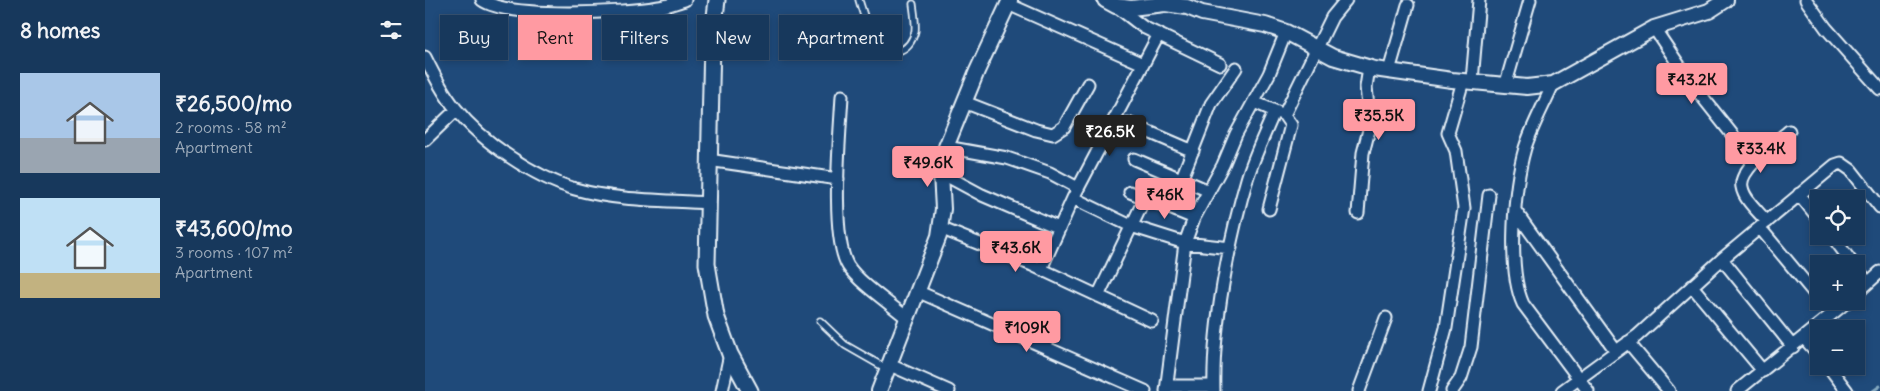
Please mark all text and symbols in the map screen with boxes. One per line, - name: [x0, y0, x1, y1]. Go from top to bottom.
- chip: Buy: [440, 15, 508, 60]
- chip: Rent: [518, 15, 592, 60]
- chip: Filters: [602, 15, 687, 60]
- chip: New: [697, 15, 769, 60]
- chip: Apartment: [779, 15, 902, 60]
- icon: filters: [377, 16, 405, 44]
- text: 8 homes: [20, 17, 100, 44]
- pin: ₹43.2K: [1651, 62, 1733, 105]
- text: ₹43.2K: [1667, 69, 1717, 89]
- text: ₹26,500/mo: [175, 90, 292, 117]
- icon: home: [60, 93, 120, 153]
- pin: ₹35.5K: [1338, 98, 1420, 141]
- text: ₹35.5K: [1354, 105, 1404, 125]
- pin: ₹26.5K: [1069, 114, 1151, 157]
- text: 2 rooms · 58 m²: [175, 117, 287, 137]
- text: ₹26.5K: [1085, 121, 1135, 141]
- pin: ₹33.4K: [1720, 132, 1802, 174]
- text: Apartment: [175, 137, 253, 157]
- text: ₹33.4K: [1736, 138, 1786, 158]
- pin: ₹49.6K: [887, 146, 969, 188]
- text: ₹49.6K: [903, 152, 953, 172]
- pin: ₹46K: [1135, 178, 1195, 220]
- text: ₹46K: [1146, 184, 1184, 204]
- map controls: [1810, 190, 1865, 375]
- button: locate: [1810, 190, 1865, 245]
- text: ₹43,600/mo: [175, 215, 293, 242]
- icon: home: [60, 218, 120, 278]
- pin: ₹43.6K: [975, 230, 1057, 273]
- text: ₹43.6K: [991, 237, 1041, 257]
- text: 3 rooms · 107 m²: [175, 242, 293, 262]
- button: +: [1810, 255, 1865, 310]
- text: Apartment: [175, 262, 253, 282]
- pin: ₹109K: [992, 310, 1062, 353]
- text: ₹109K: [1004, 317, 1050, 337]
- button: −: [1810, 320, 1865, 375]

